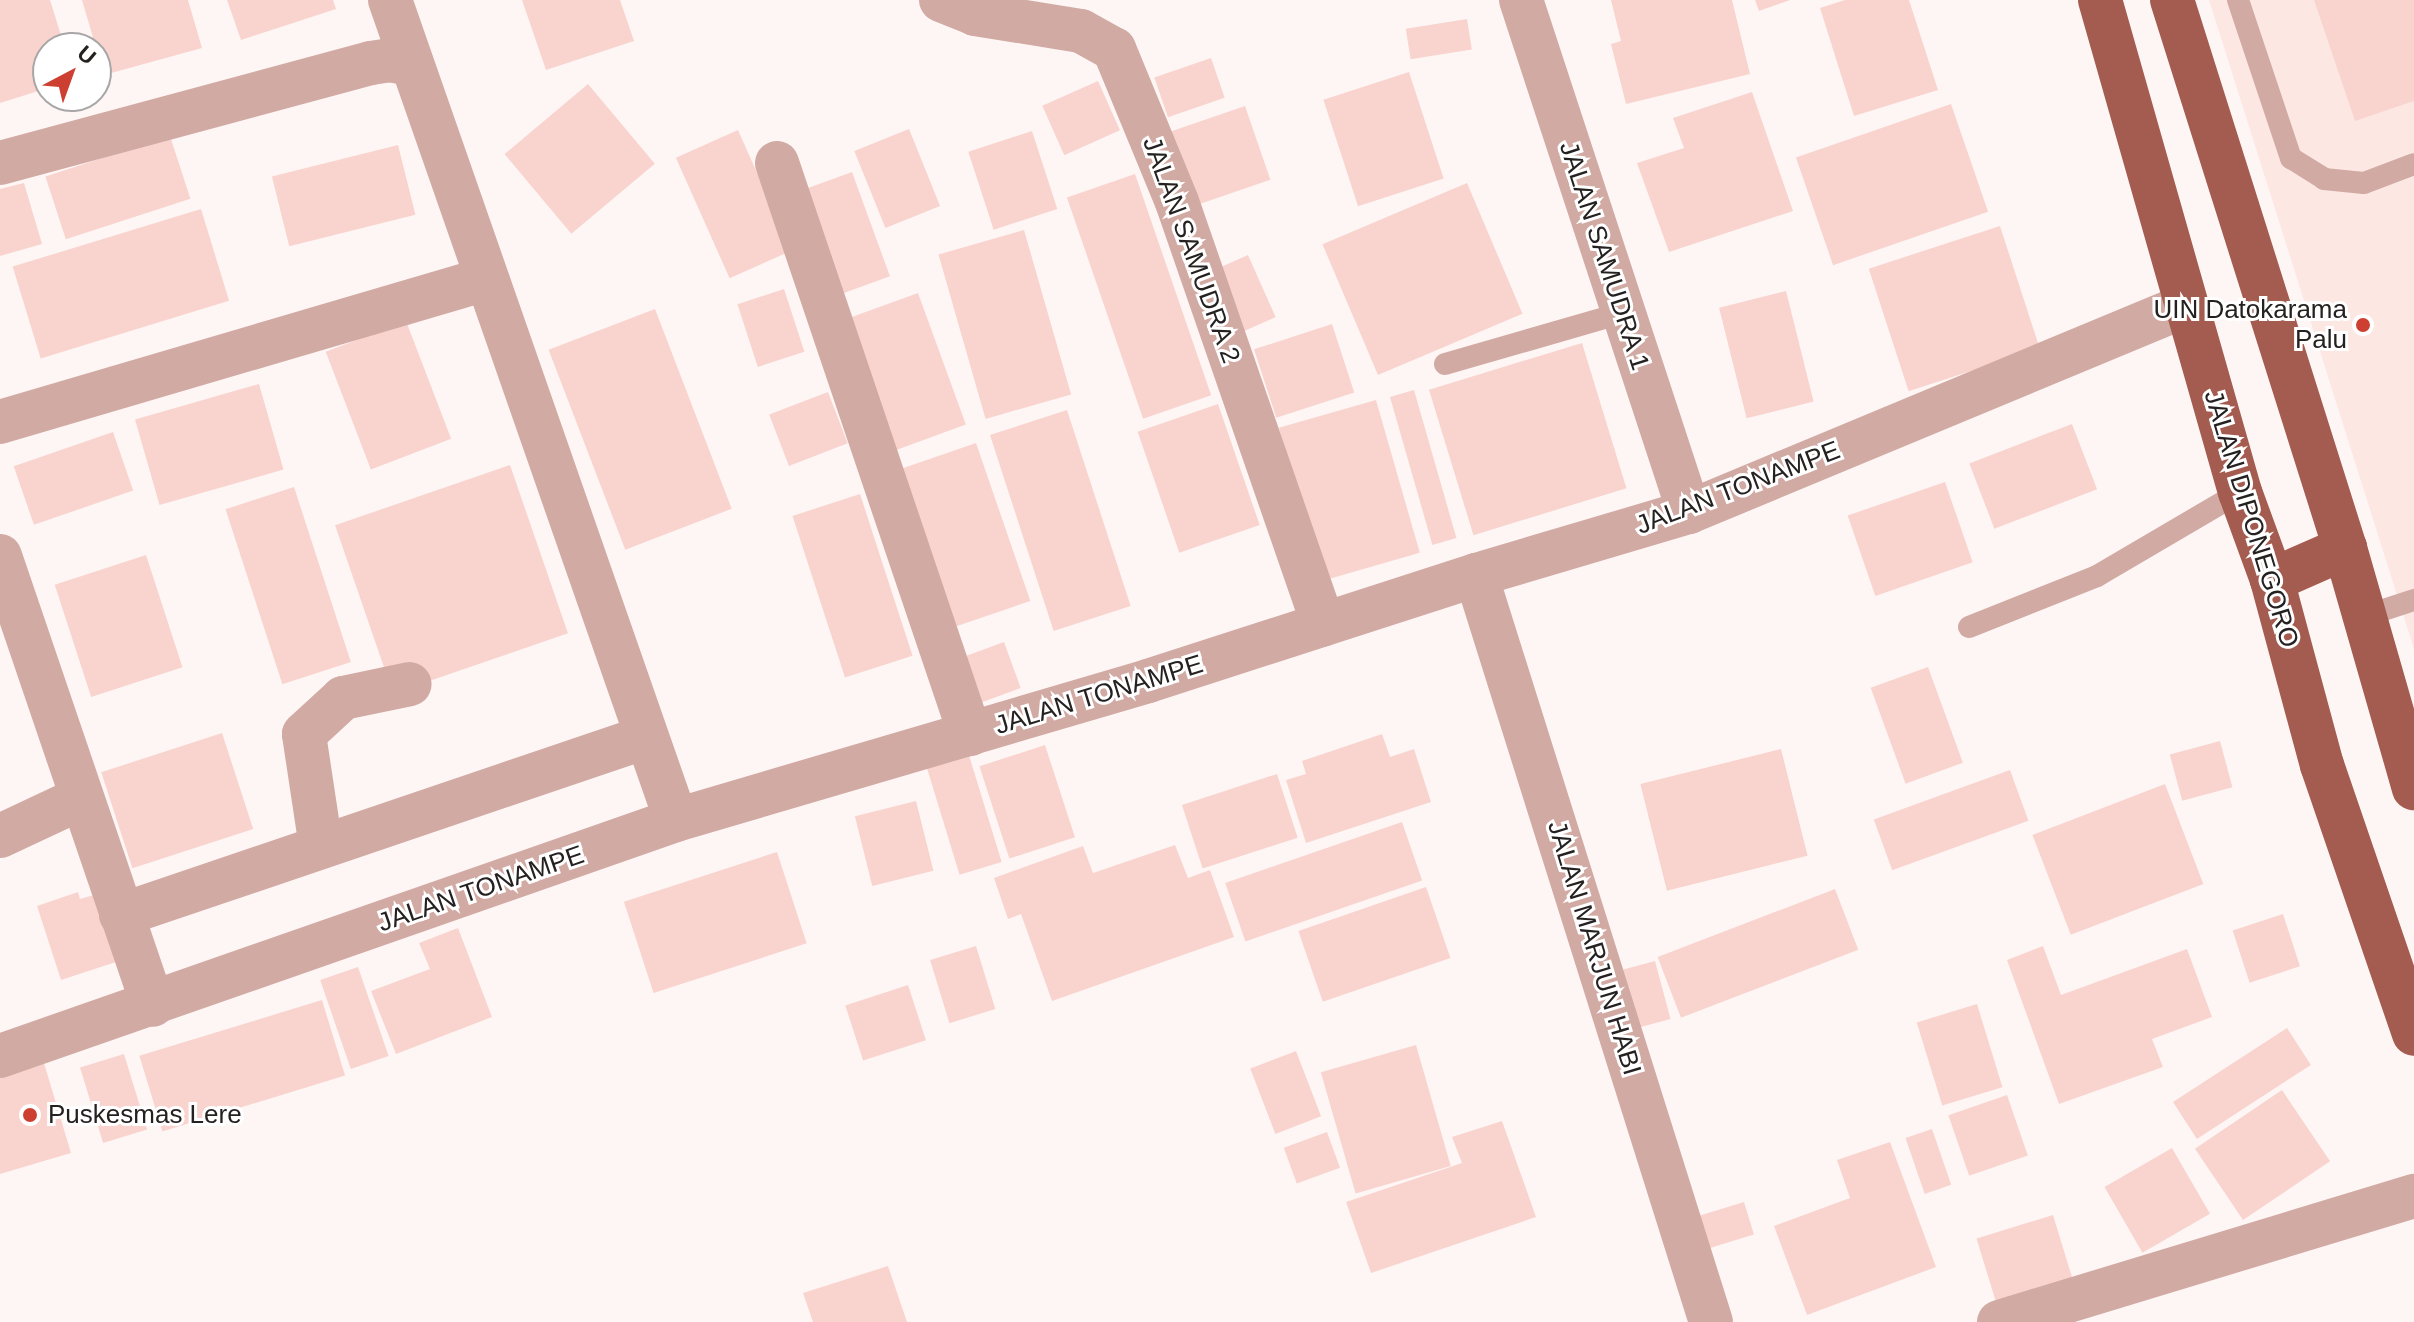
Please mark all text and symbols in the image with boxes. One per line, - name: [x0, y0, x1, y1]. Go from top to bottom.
- north arrow: [32, 32, 112, 112]
- text: U: [73, 40, 101, 70]
- street label: JALAN SAMUDRA 2: [1135, 132, 1247, 368]
- street label: JALAN SAMUDRA 1: [1552, 137, 1656, 375]
- place label: UIN Datokarama Palu: [2153, 294, 2347, 356]
- marker: UIN Datokarama Palu: [2354, 316, 2372, 334]
- street label: JALAN DIPONEGORO: [2197, 387, 2305, 651]
- street label: JALAN TONAMPE: [1631, 435, 1845, 541]
- street label: JALAN TONAMPE: [991, 648, 1207, 742]
- street label: JALAN MARJUN HABI: [1540, 817, 1648, 1079]
- street label: JALAN TONAMPE: [374, 839, 588, 939]
- place label: Puskesmas Lere: [48, 1099, 242, 1131]
- marker: Puskesmas Lere: [19, 1104, 41, 1126]

